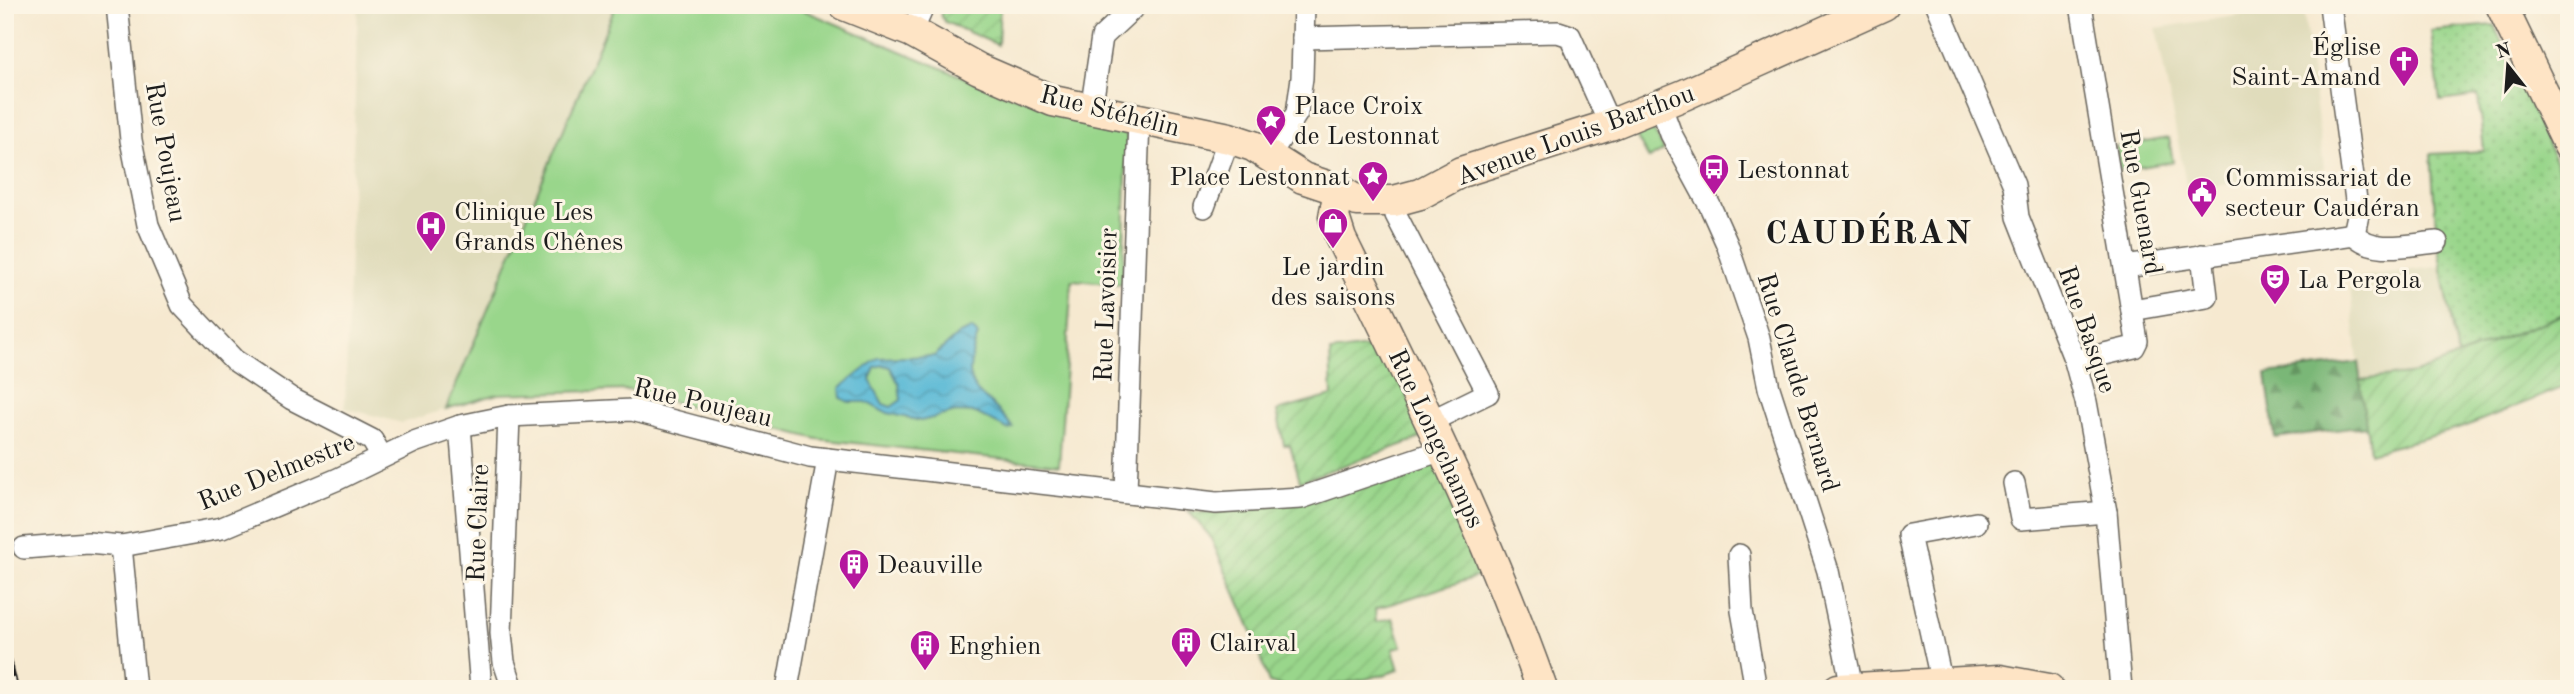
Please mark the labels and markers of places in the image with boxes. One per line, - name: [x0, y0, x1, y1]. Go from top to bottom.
- place label: Église Saint-Amand: [2231, 31, 2381, 91]
- church icon: Église Saint-Amand: [2387, 44, 2421, 88]
- place label: Place Croix de Lestonnat: [1294, 94, 1440, 150]
- place icon: Place Croix de Lestonnat: [1254, 103, 1288, 147]
- bus stop icon: Lestonnat: [1697, 152, 1731, 196]
- place label: Lestonnat: [1737, 158, 1850, 184]
- place icon: Place Lestonnat: [1356, 159, 1390, 203]
- place label: Place Lestonnat: [1169, 165, 1350, 191]
- place label: Commissariat de secteur Caudéran: [2225, 166, 2420, 222]
- public building icon: Commissariat de secteur Caudéran: [2185, 175, 2219, 219]
- place label: Clinique Les Grands Chênes: [454, 200, 623, 256]
- shop icon: Le jardin des saisons: [1316, 206, 1350, 250]
- hospital icon: Clinique Les Grands Chênes: [414, 209, 448, 253]
- place label: Le jardin des saisons: [1271, 255, 1395, 311]
- theatre icon: La Pergola: [2258, 262, 2292, 306]
- place label: La Pergola: [2298, 268, 2421, 294]
- building icon: Deauville: [837, 547, 871, 591]
- place label: Deauville: [877, 553, 983, 579]
- building icon: Clairval: [1169, 625, 1203, 669]
- building icon: Enghien: [908, 628, 942, 672]
- place label: Clairval: [1209, 631, 1297, 657]
- place label: Enghien: [948, 634, 1041, 660]

